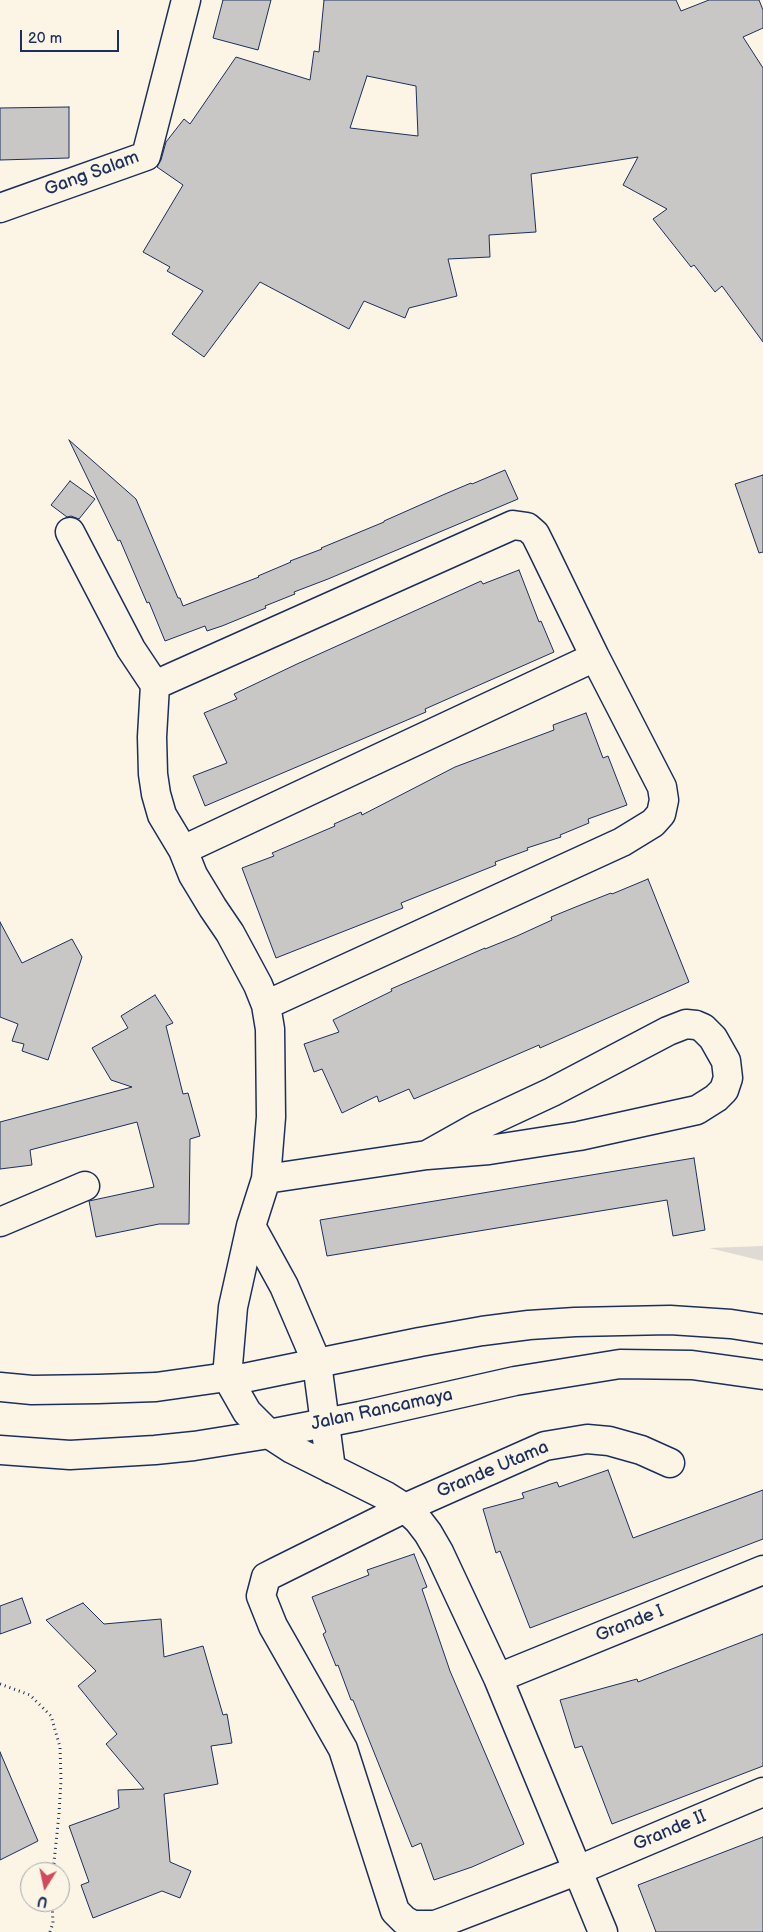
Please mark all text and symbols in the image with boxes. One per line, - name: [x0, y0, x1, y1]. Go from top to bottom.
- scale bar: [22, 20, 121, 52]
- text: 20 m: [28, 29, 62, 48]
- street label: Gang Salam: [42, 147, 142, 201]
- street label: Jalan Rancamaya: [309, 1384, 455, 1436]
- street label: Grande Utama: [434, 1437, 552, 1503]
- street label: Grande I: [593, 1601, 667, 1647]
- street label: Grande II: [630, 1806, 710, 1856]
- north arrow: [20, 1862, 70, 1912]
- text: U: [36, 1892, 49, 1911]

